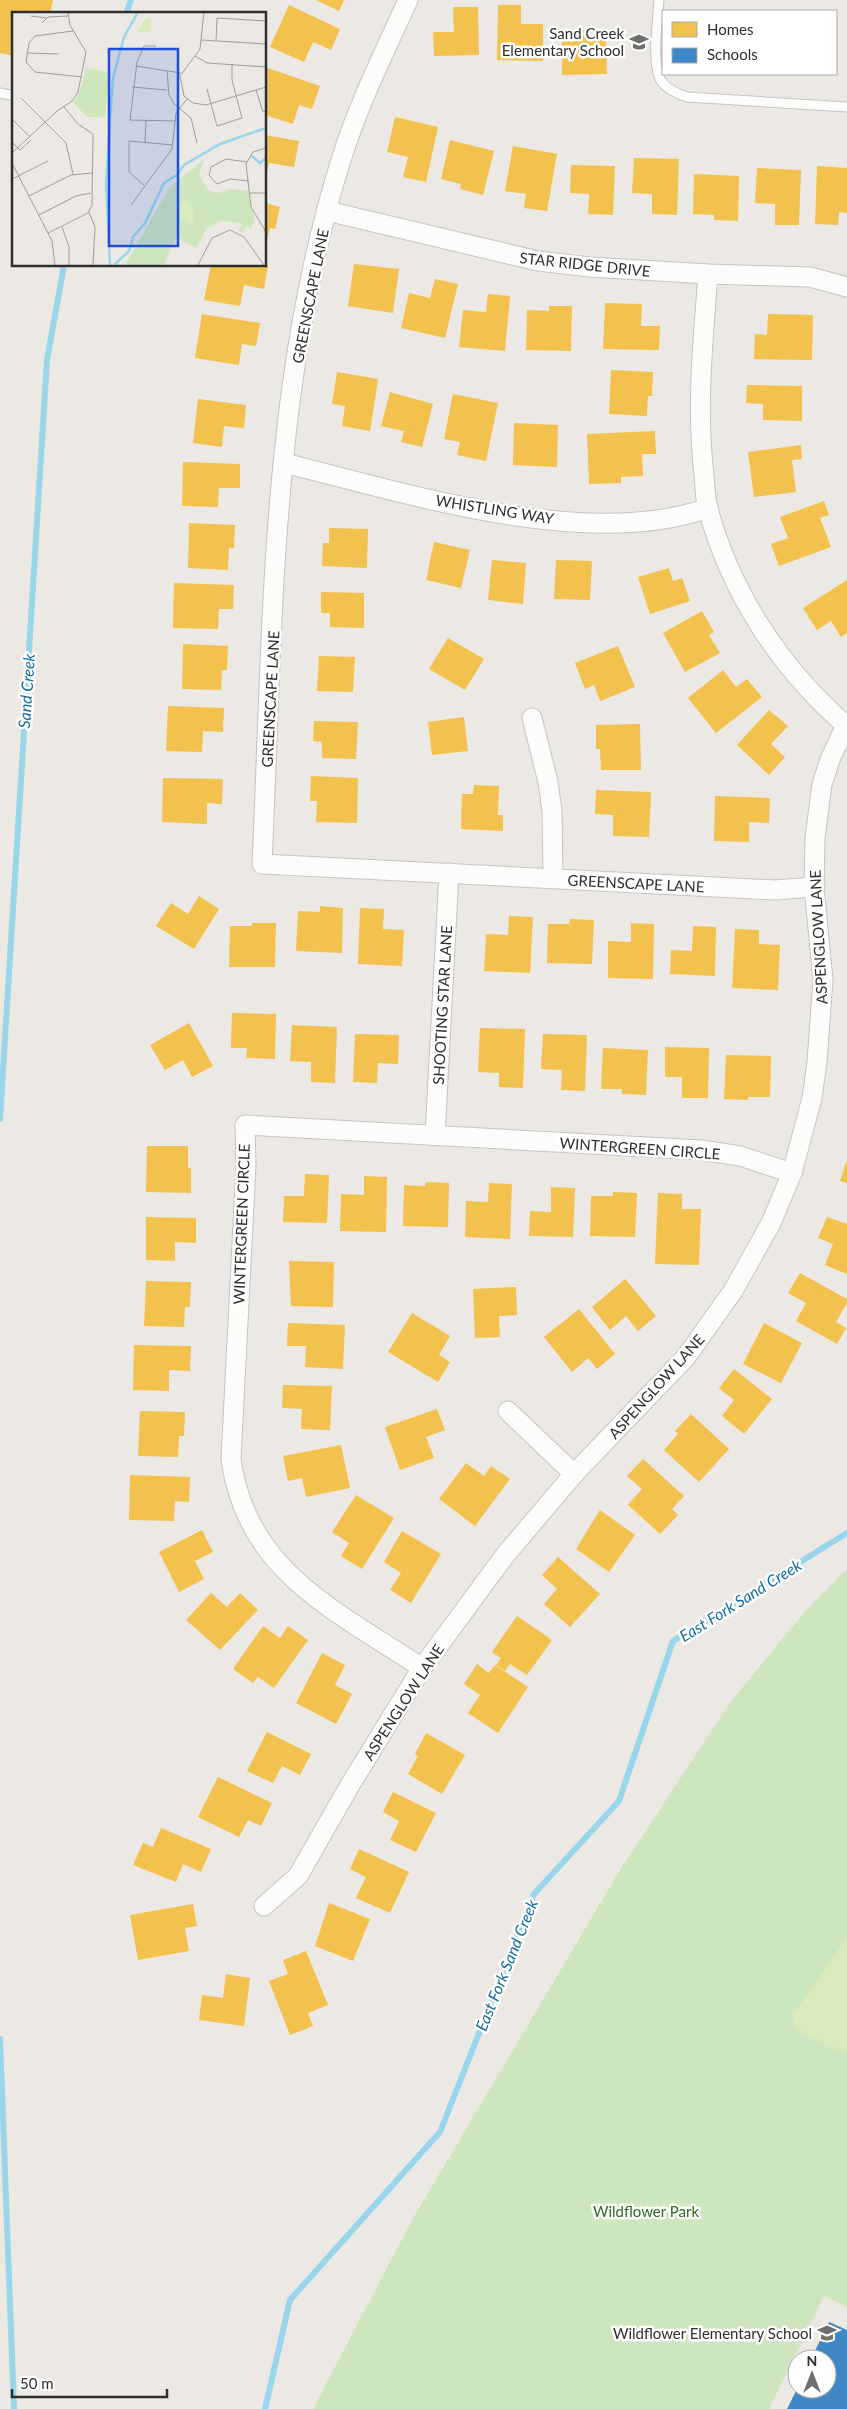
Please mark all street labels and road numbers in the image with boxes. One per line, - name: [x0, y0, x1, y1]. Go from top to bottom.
- street label: GREENSCAPE LANE: [288, 227, 332, 365]
- street label: STAR RIDGE DRIVE: [519, 248, 651, 280]
- street label: WHISTLING WAY: [435, 491, 556, 527]
- street label: GREENSCAPE LANE: [257, 630, 283, 768]
- street label: ASPENGLOW LANE: [805, 869, 831, 1005]
- street label: GREENSCAPE LANE: [567, 870, 705, 896]
- street label: SHOOTING STAR LANE: [429, 925, 455, 1085]
- street label: WINTERGREEN CIRCLE: [559, 1133, 721, 1163]
- street label: WINTERGREEN CIRCLE: [229, 1143, 253, 1305]
- street label: ASPENGLOW LANE: [604, 1330, 708, 1442]
- street label: ASPENGLOW LANE: [359, 1641, 447, 1763]

